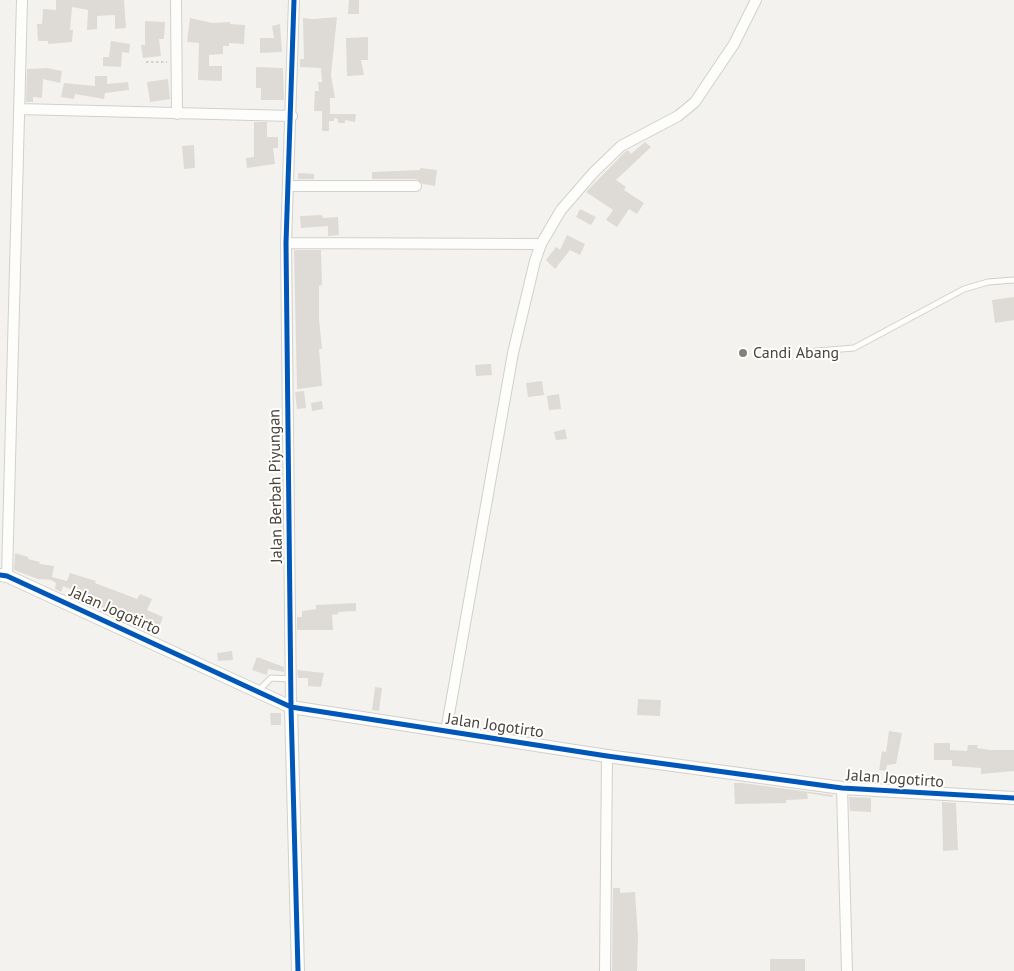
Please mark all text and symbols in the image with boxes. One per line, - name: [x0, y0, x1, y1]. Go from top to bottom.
- place label: Candi Abang: [753, 343, 839, 363]
- marker: Candi Abang: [737, 347, 749, 359]
- street label: Jalan Berbah Piyungan: [265, 409, 287, 563]
- street label: Jalan Jogotirto: [66, 582, 164, 640]
- street label: Jalan Jogotirto: [445, 710, 545, 742]
- street label: Jalan Jogotirto: [845, 766, 945, 792]

